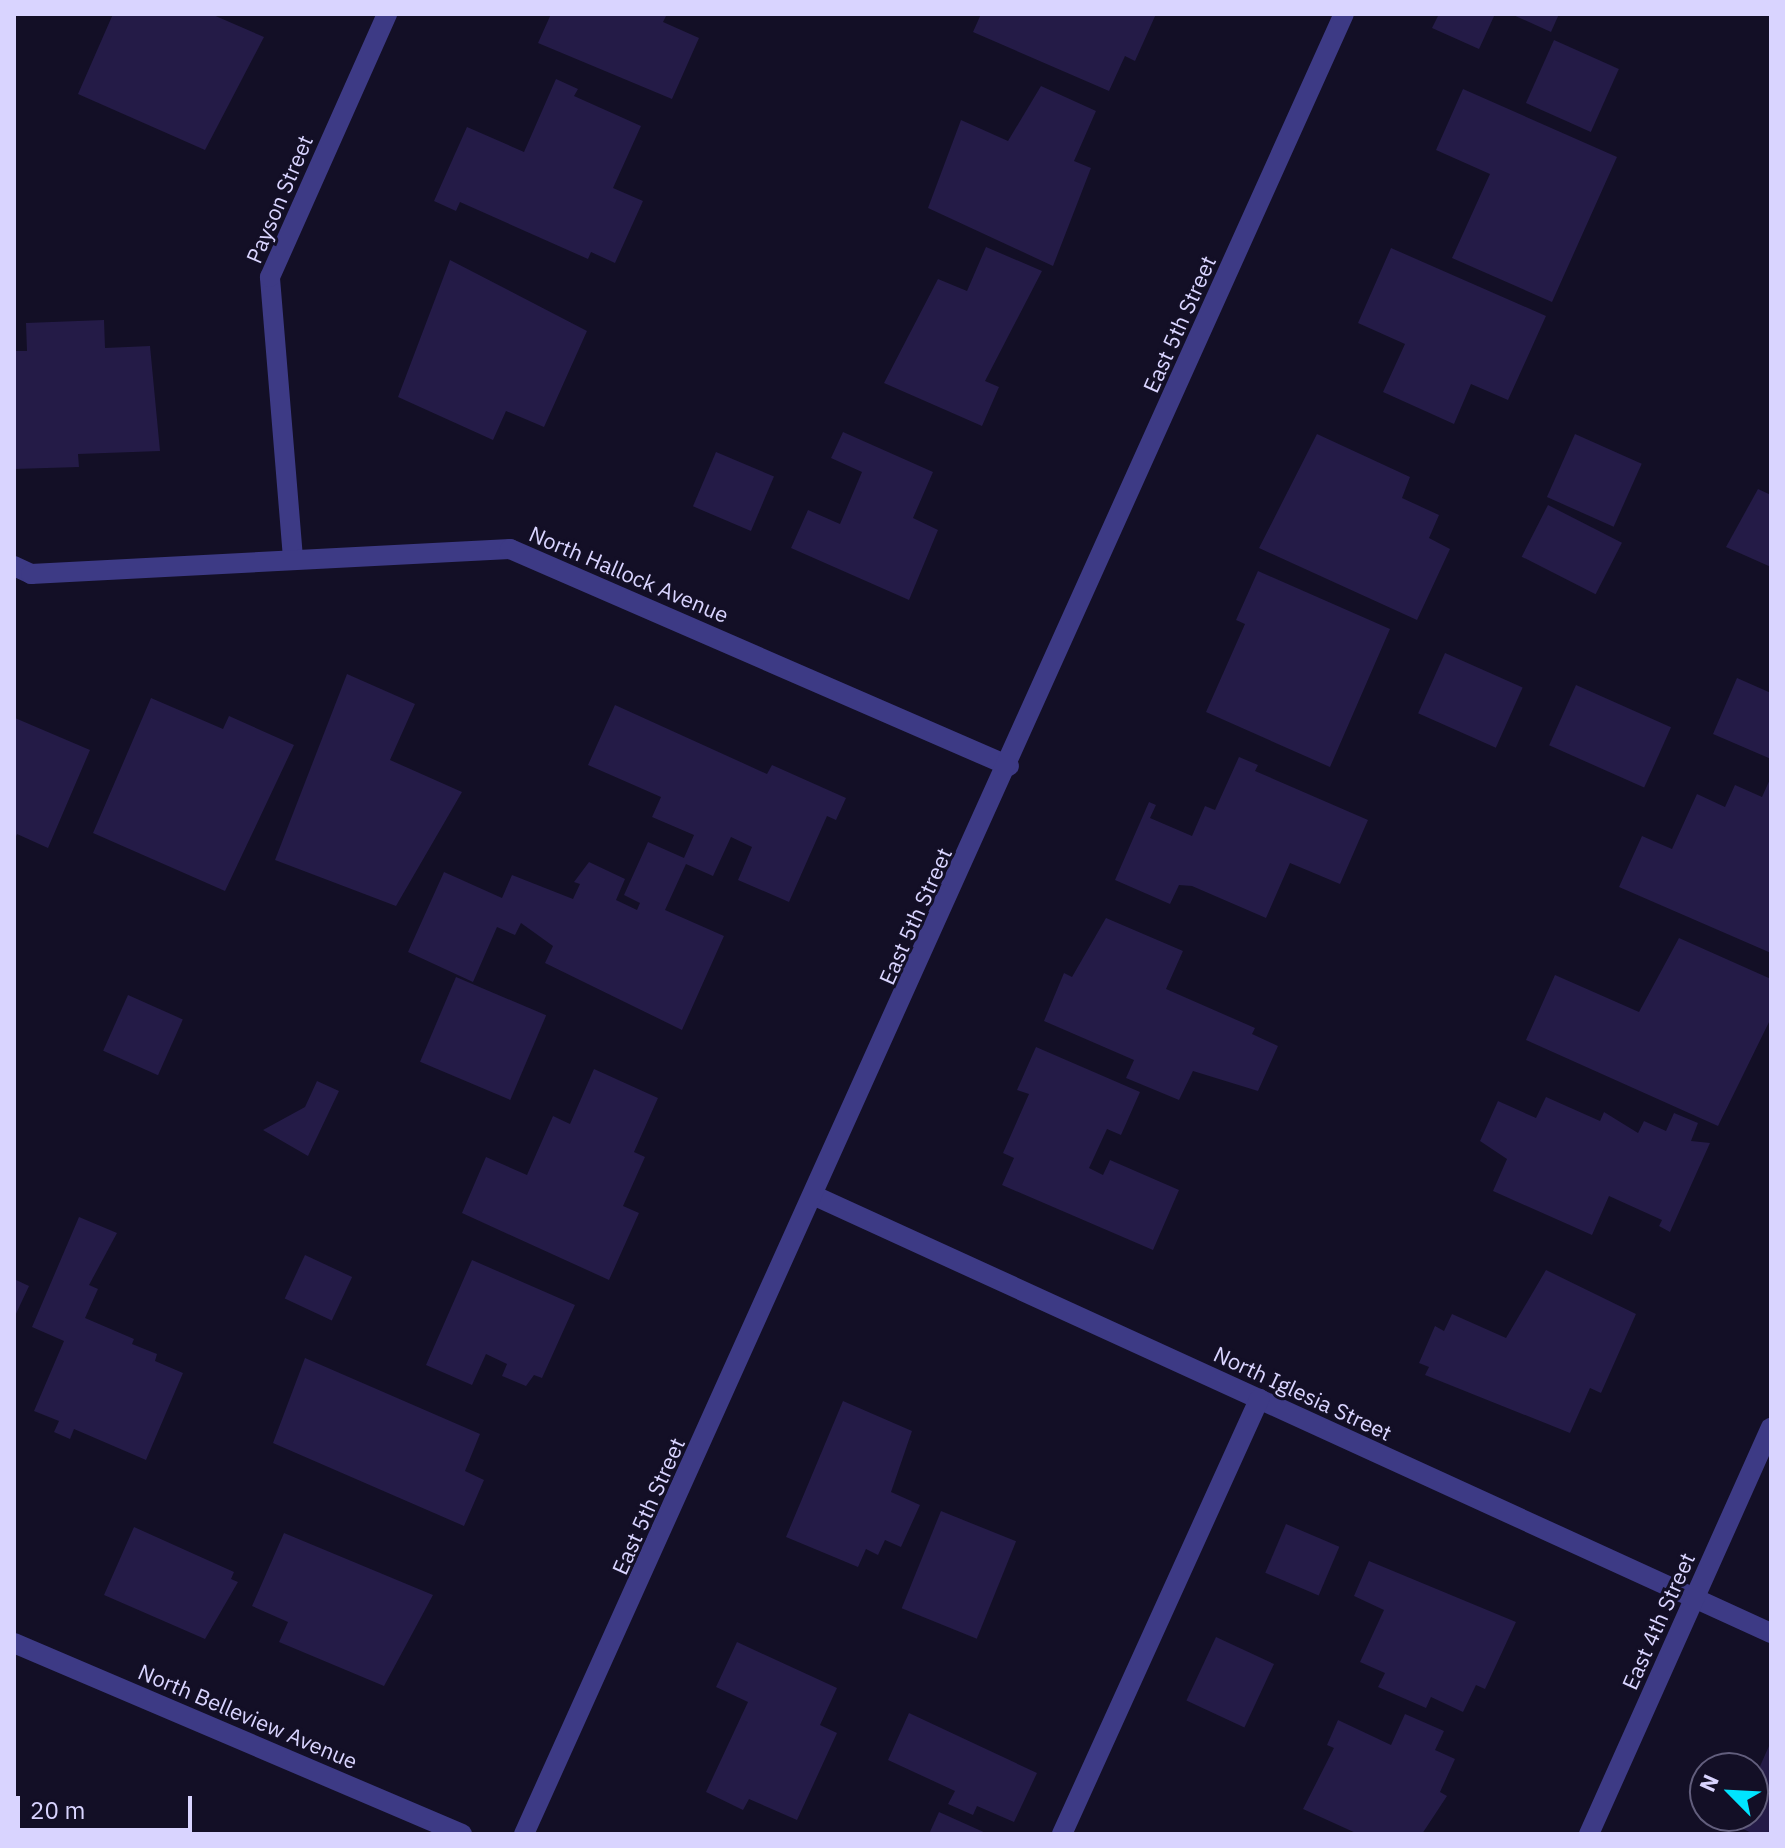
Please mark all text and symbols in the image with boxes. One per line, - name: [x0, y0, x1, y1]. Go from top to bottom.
- street label: Payson Street: [240, 131, 318, 267]
- street label: East 5th Street: [1137, 251, 1221, 397]
- street label: North Hallock Avenue: [525, 520, 733, 628]
- street label: East 5th Street: [873, 843, 957, 989]
- street label: North Iglesia Street: [1210, 1340, 1396, 1446]
- street label: East 5th Street: [606, 1433, 690, 1579]
- street label: East 4th Street: [1616, 1548, 1700, 1694]
- street label: North Belleview Avenue: [134, 1658, 362, 1774]
- north arrow: [1689, 1752, 1769, 1832]
- text: N: [1692, 1770, 1725, 1796]
- scale bar: [20, 1780, 196, 1830]
- text: 20 m: [30, 1794, 85, 1826]

